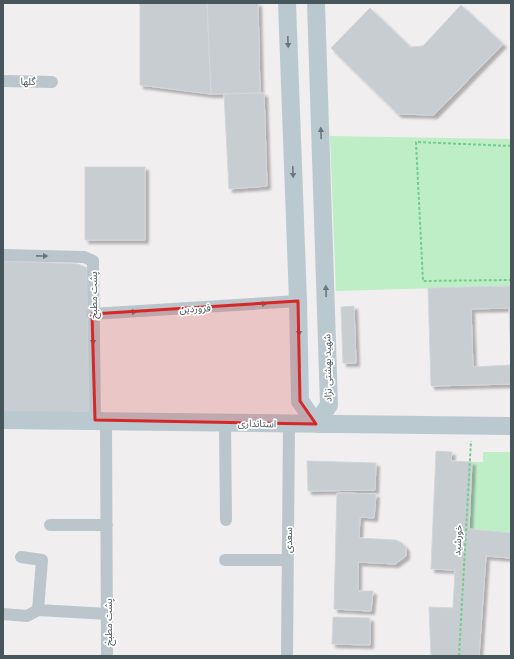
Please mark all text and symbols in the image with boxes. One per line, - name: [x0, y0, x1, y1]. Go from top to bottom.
- one-way arrow: [285, 36, 291, 49]
- street label: گلها: [20, 75, 37, 89]
- one-way arrow: [317, 127, 324, 139]
- one-way arrow: [290, 166, 296, 179]
- one-way arrow: [36, 253, 49, 259]
- street label: پشت مطبخ: [87, 271, 101, 319]
- one-way arrow: [322, 285, 329, 297]
- one-way arrow: [255, 300, 267, 307]
- street label: فروردین: [179, 301, 212, 317]
- one-way arrow: [125, 308, 137, 315]
- one-way arrow: [295, 324, 302, 336]
- one-way arrow: [90, 333, 96, 346]
- street label: شهید بهشتی نژاد: [320, 334, 336, 402]
- street label: استانداری: [238, 417, 276, 431]
- street label: خورشید: [450, 524, 466, 556]
- street label: سعدی: [282, 527, 296, 553]
- street label: پشت مطبخ: [102, 598, 116, 646]

